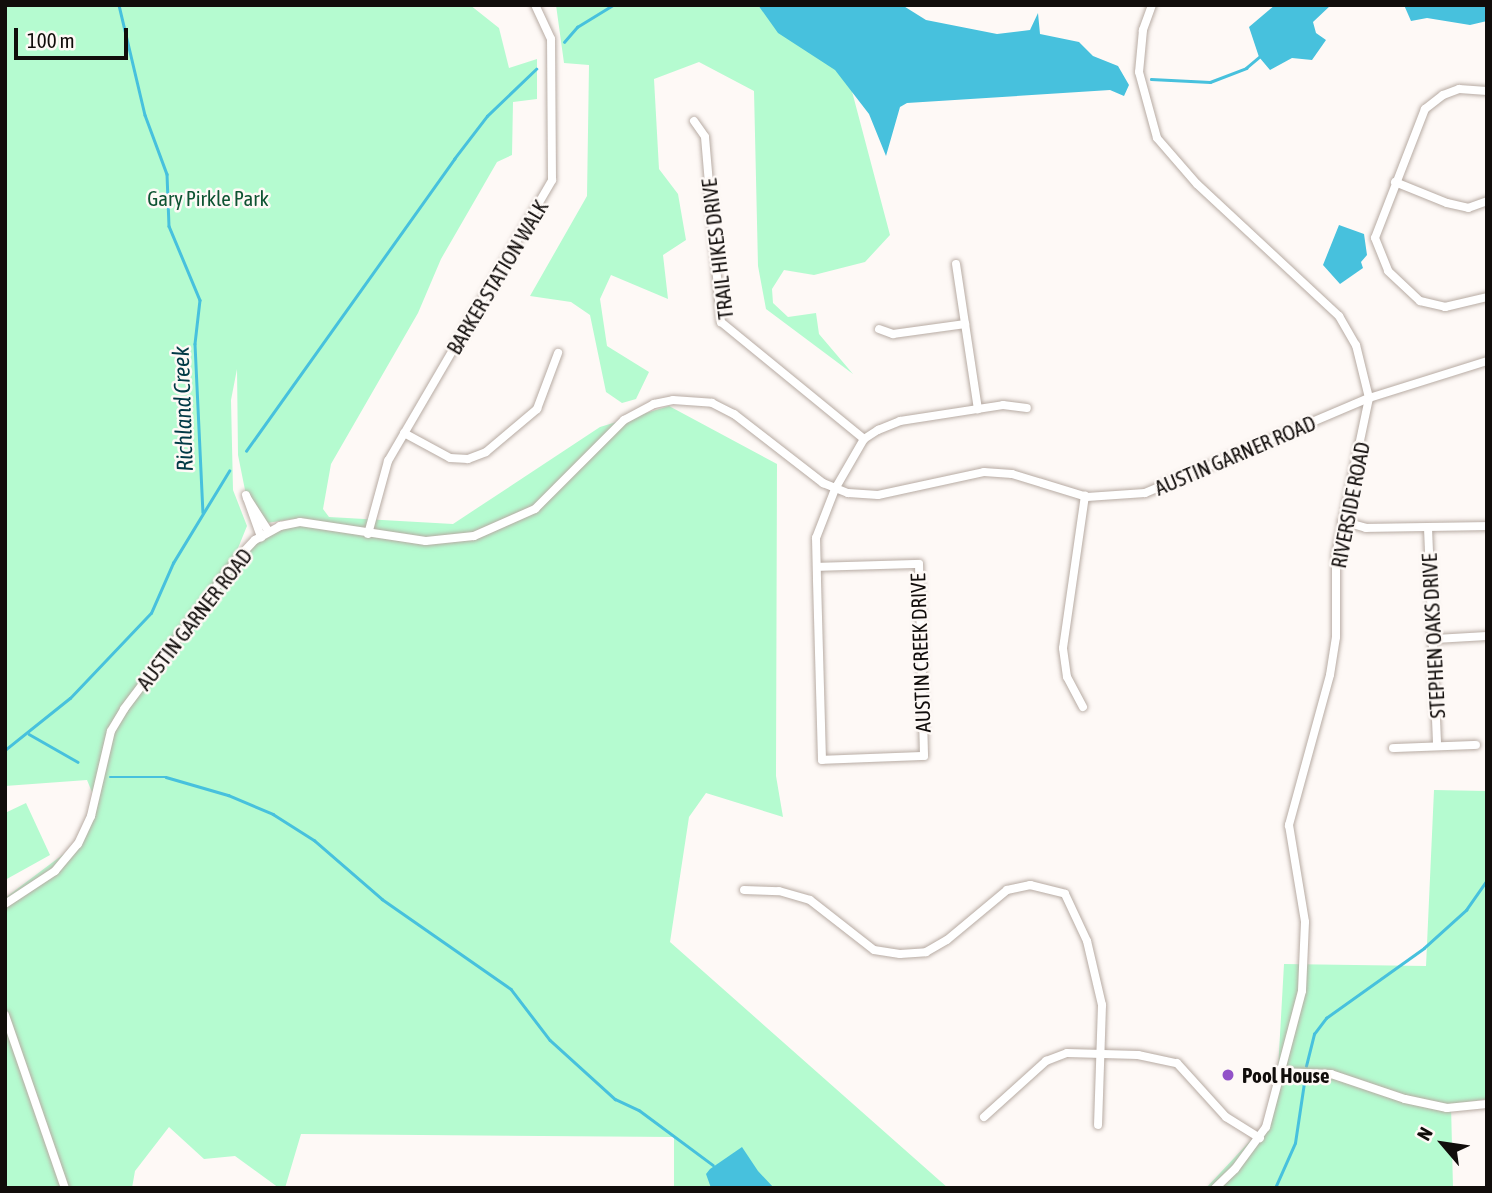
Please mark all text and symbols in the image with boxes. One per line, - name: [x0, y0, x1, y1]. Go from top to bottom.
- scale bar: [18, 14, 131, 58]
- text: 100 m: [27, 28, 75, 52]
- street label: TRAIL HIKES DRIVE: [696, 177, 738, 321]
- park label: Gary Pirkle Park: [147, 185, 269, 211]
- street label: BARKER STATION WALK: [441, 195, 553, 359]
- water label: Richland Creek: [167, 346, 199, 472]
- street label: AUSTIN GARNER ROAD: [1151, 410, 1319, 500]
- street label: RIVERSIDE ROAD: [1325, 440, 1375, 570]
- street label: AUSTIN GARNER ROAD: [131, 543, 257, 695]
- street label: STEPHEN OAKS DRIVE: [1416, 553, 1450, 719]
- street label: AUSTIN CREEK DRIVE: [905, 573, 935, 733]
- place label: Pool House: [1242, 1062, 1329, 1088]
- marker: Pool House: [1220, 1067, 1236, 1083]
- north arrow: [1408, 1109, 1478, 1179]
- text: N: [1412, 1124, 1437, 1144]

